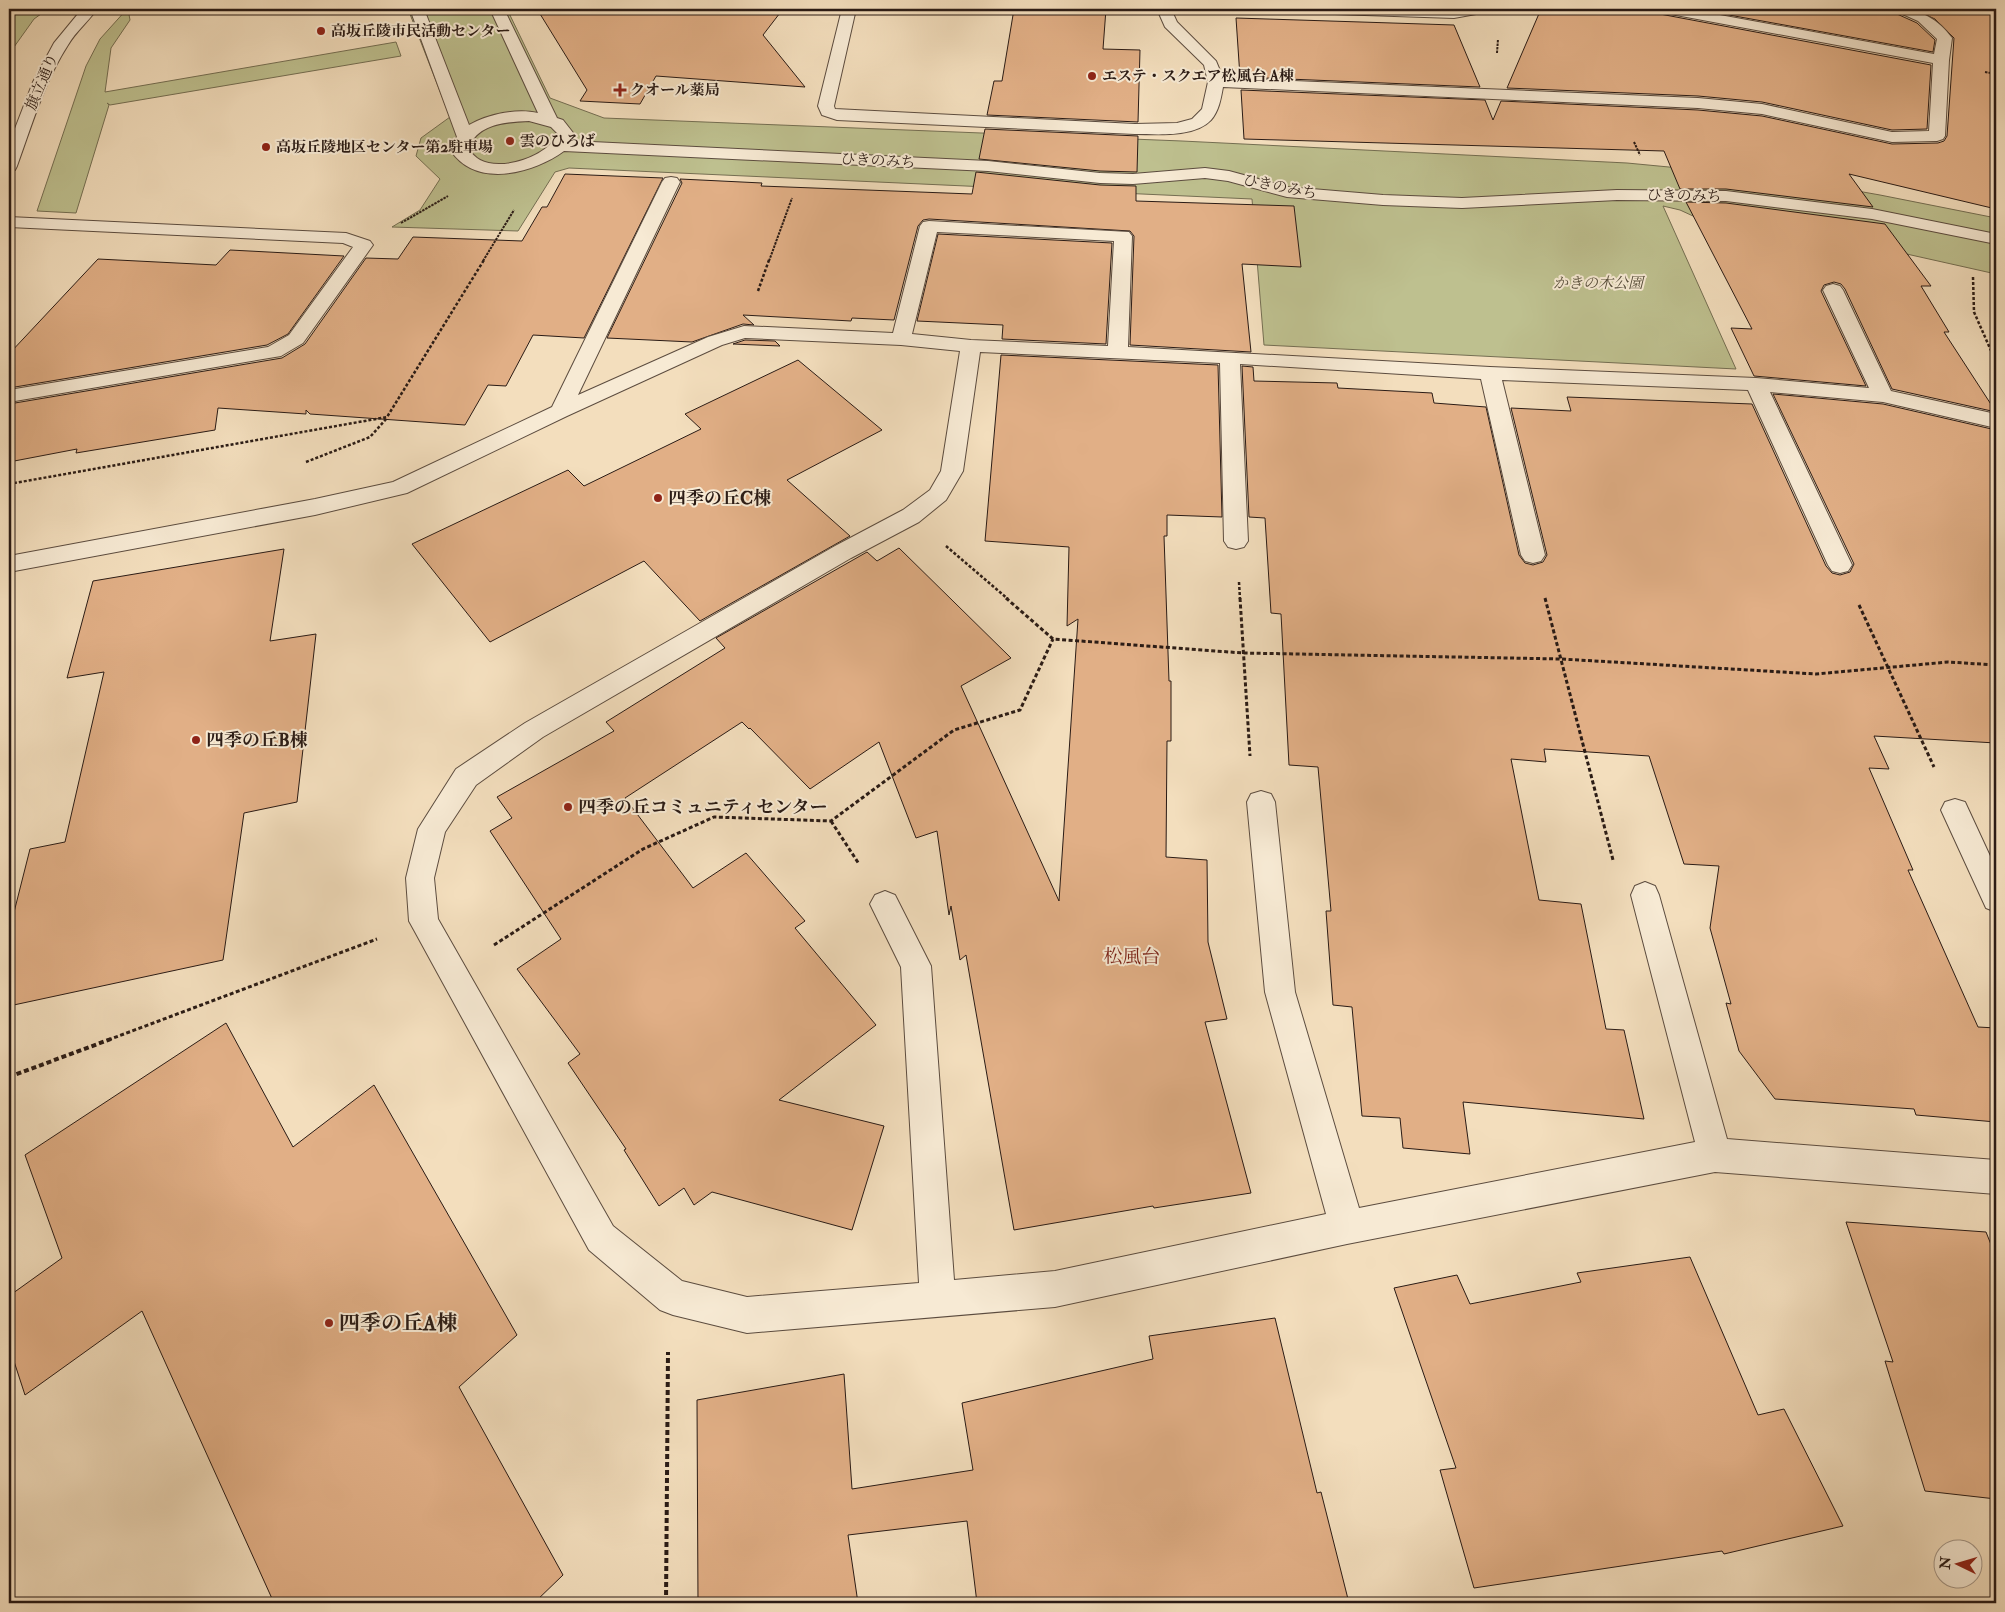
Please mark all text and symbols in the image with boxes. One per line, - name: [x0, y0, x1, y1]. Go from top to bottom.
- place label: 高坂丘陵市民活動センター: [331, 22, 510, 41]
- marker: 高坂丘陵市民活動センター: [315, 25, 327, 37]
- street label: 旗立通り: [22, 51, 62, 113]
- place label: エステ・スクエア松風台 A棟: [1102, 67, 1294, 86]
- marker: エステ・スクエア松風台 A棟: [1086, 70, 1098, 82]
- place label: クオール薬局: [630, 81, 720, 100]
- marker: クオール薬局: [614, 84, 626, 96]
- place label: 雲のひろば: [520, 132, 596, 151]
- marker: 雲のひろば: [504, 135, 516, 147]
- place label: 高坂丘陵地区センター第2駐車場: [276, 138, 493, 157]
- marker: 高坂丘陵地区センター第2駐車場: [260, 141, 272, 153]
- street label: ひきのみち: [840, 150, 916, 172]
- street label: ひきのみち: [1241, 171, 1319, 203]
- street label: ひきのみち: [1646, 186, 1722, 206]
- park label: かきの木公園: [1553, 274, 1646, 293]
- place label: 四季の丘C棟: [668, 487, 771, 510]
- marker: 四季の丘C棟: [652, 492, 664, 504]
- place label: 四季の丘B棟: [206, 729, 308, 752]
- marker: 四季の丘B棟: [190, 734, 202, 746]
- place label: 四季の丘コミュニティセンター: [578, 796, 827, 819]
- marker: 四季の丘コミュニティセンター: [562, 801, 574, 813]
- district label: 松風台: [1103, 945, 1161, 969]
- place label: 四季の丘A棟: [339, 1310, 457, 1337]
- marker: 四季の丘A棟: [323, 1317, 335, 1329]
- north arrow: [1932, 1540, 1982, 1590]
- text: N: [1936, 1555, 1955, 1571]

